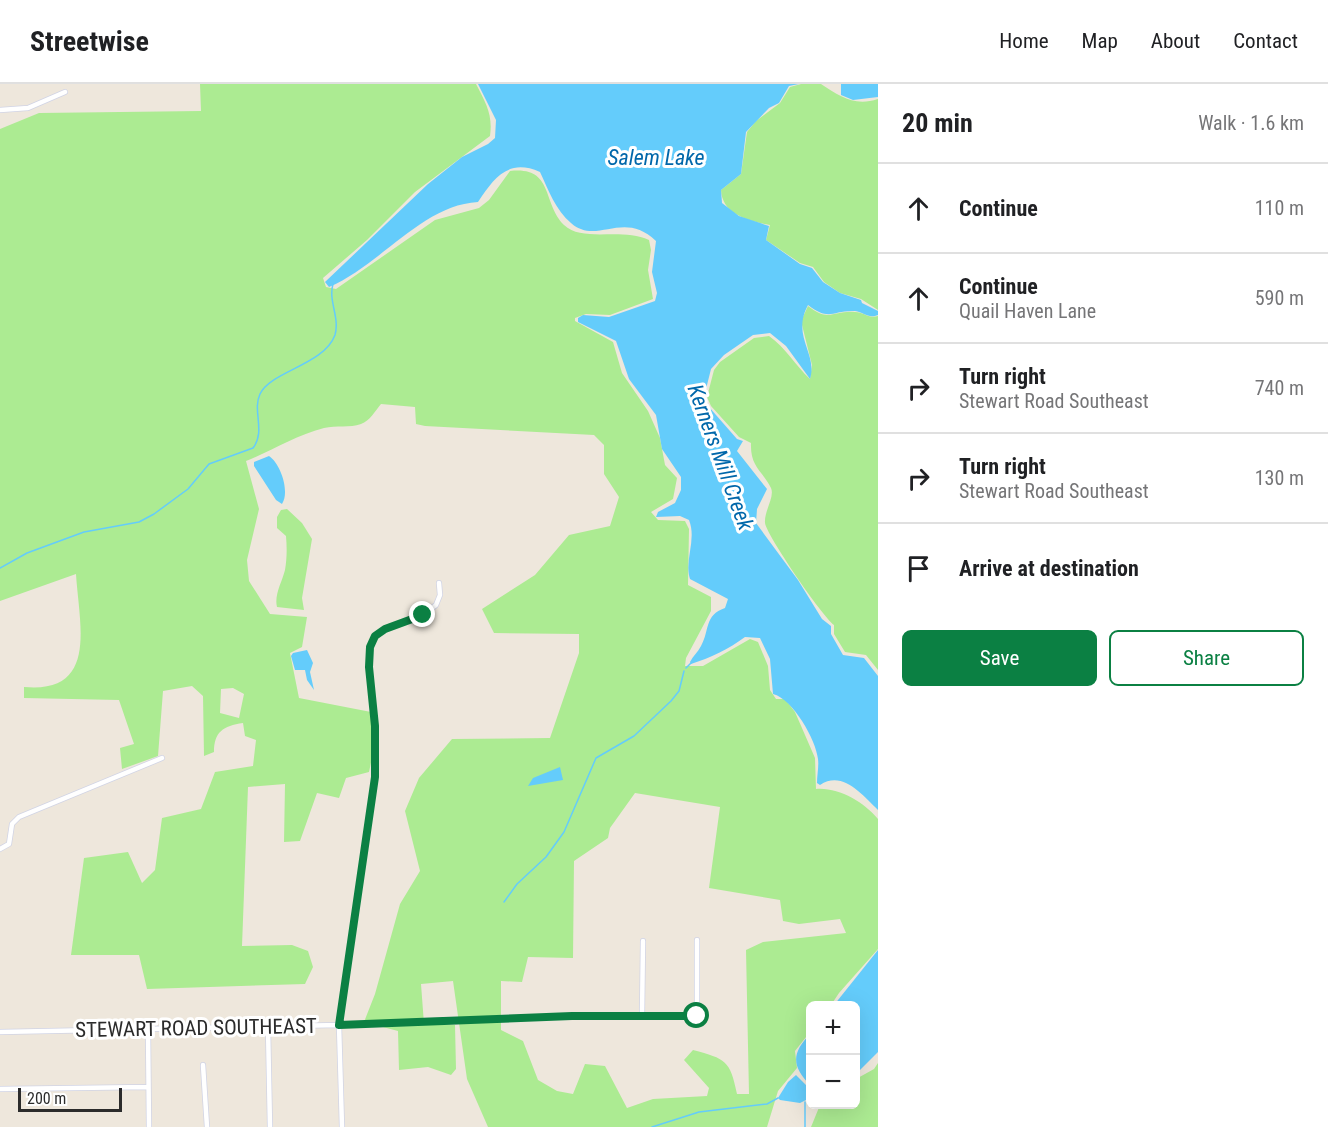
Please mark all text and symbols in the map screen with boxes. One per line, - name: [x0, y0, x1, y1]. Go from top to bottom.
- text: Streetwise: [30, 25, 149, 58]
- text: Home: [999, 29, 1049, 53]
- text: Map: [1082, 29, 1118, 53]
- text: About: [1151, 29, 1200, 53]
- text: Contact: [1233, 29, 1298, 53]
- text: 20 min: [902, 108, 973, 138]
- text: Walk · 1.6 km: [1198, 111, 1304, 135]
- water label: Salem Lake: [607, 145, 705, 170]
- icon: ahead: [902, 192, 935, 225]
- text: Continue: [959, 196, 1038, 221]
- text: 110 m: [1255, 196, 1304, 220]
- text: Continue: [959, 274, 1038, 299]
- icon: ahead: [902, 282, 935, 315]
- text: 590 m: [1255, 286, 1304, 310]
- text: Quail Haven Lane: [959, 299, 1096, 323]
- text: Turn right: [959, 364, 1046, 389]
- icon: right: [902, 372, 935, 405]
- text: 740 m: [1255, 376, 1304, 400]
- water label: Kerners Mill Creek: [683, 381, 759, 534]
- text: Stewart Road Southeast: [959, 389, 1149, 413]
- text: Turn right: [959, 454, 1046, 479]
- icon: right: [902, 462, 935, 495]
- text: 130 m: [1255, 466, 1304, 490]
- text: Stewart Road Southeast: [959, 479, 1149, 503]
- icon: arrive: [902, 552, 935, 585]
- text: Arrive at destination: [959, 556, 1139, 581]
- route end: [409, 601, 435, 627]
- button: Save: [902, 630, 1097, 686]
- button: Share: [1109, 630, 1304, 686]
- map controls: [806, 1001, 860, 1109]
- button: +: [806, 1001, 860, 1055]
- route start: [683, 1002, 709, 1028]
- street label: STEWART ROAD SOUTHEAST: [75, 1014, 317, 1042]
- button: −: [806, 1055, 860, 1109]
- scale bar: [18, 1085, 122, 1112]
- text: 200 m: [27, 1089, 66, 1108]

